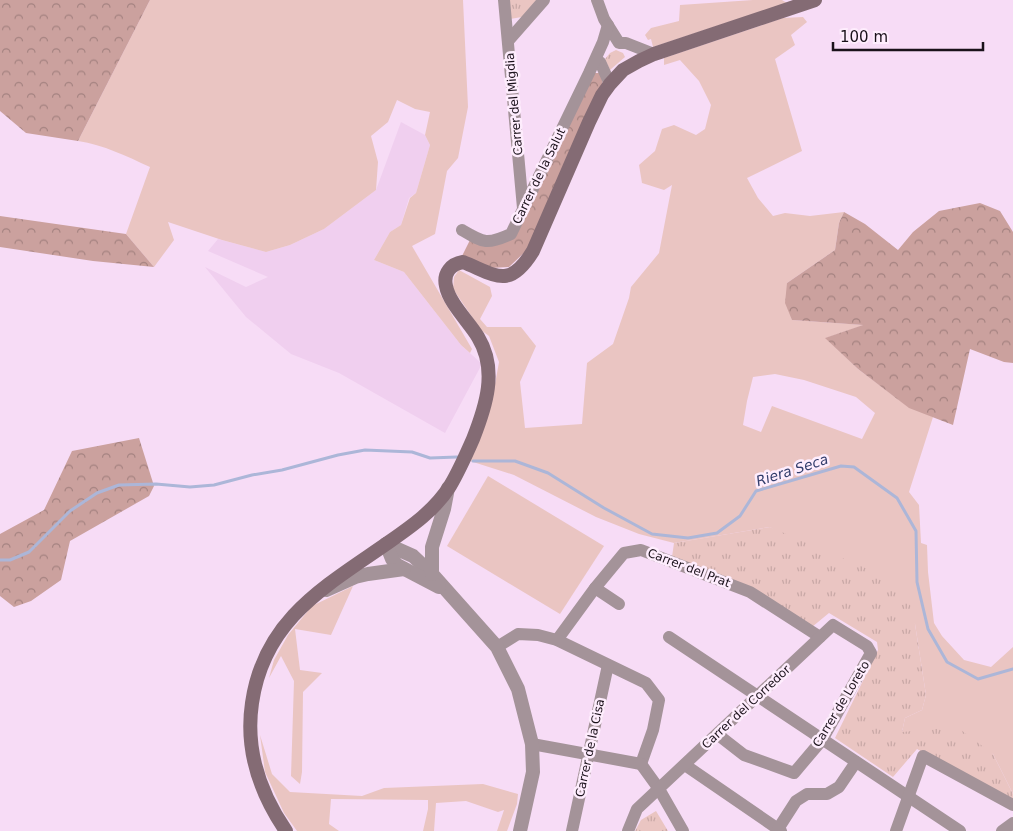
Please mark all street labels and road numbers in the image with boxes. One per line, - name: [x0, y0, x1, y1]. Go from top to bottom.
- street label: Carrer del Migdia: [503, 52, 525, 156]
- street label: Carrer de la Salut: [510, 125, 568, 226]
- street label: Carrer del Prat: [646, 546, 733, 590]
- street label: Carrer de Loreto: [810, 658, 872, 750]
- street label: Carrer del Corredor: [699, 662, 793, 752]
- street label: Carrer de la Cisa: [573, 698, 607, 798]

